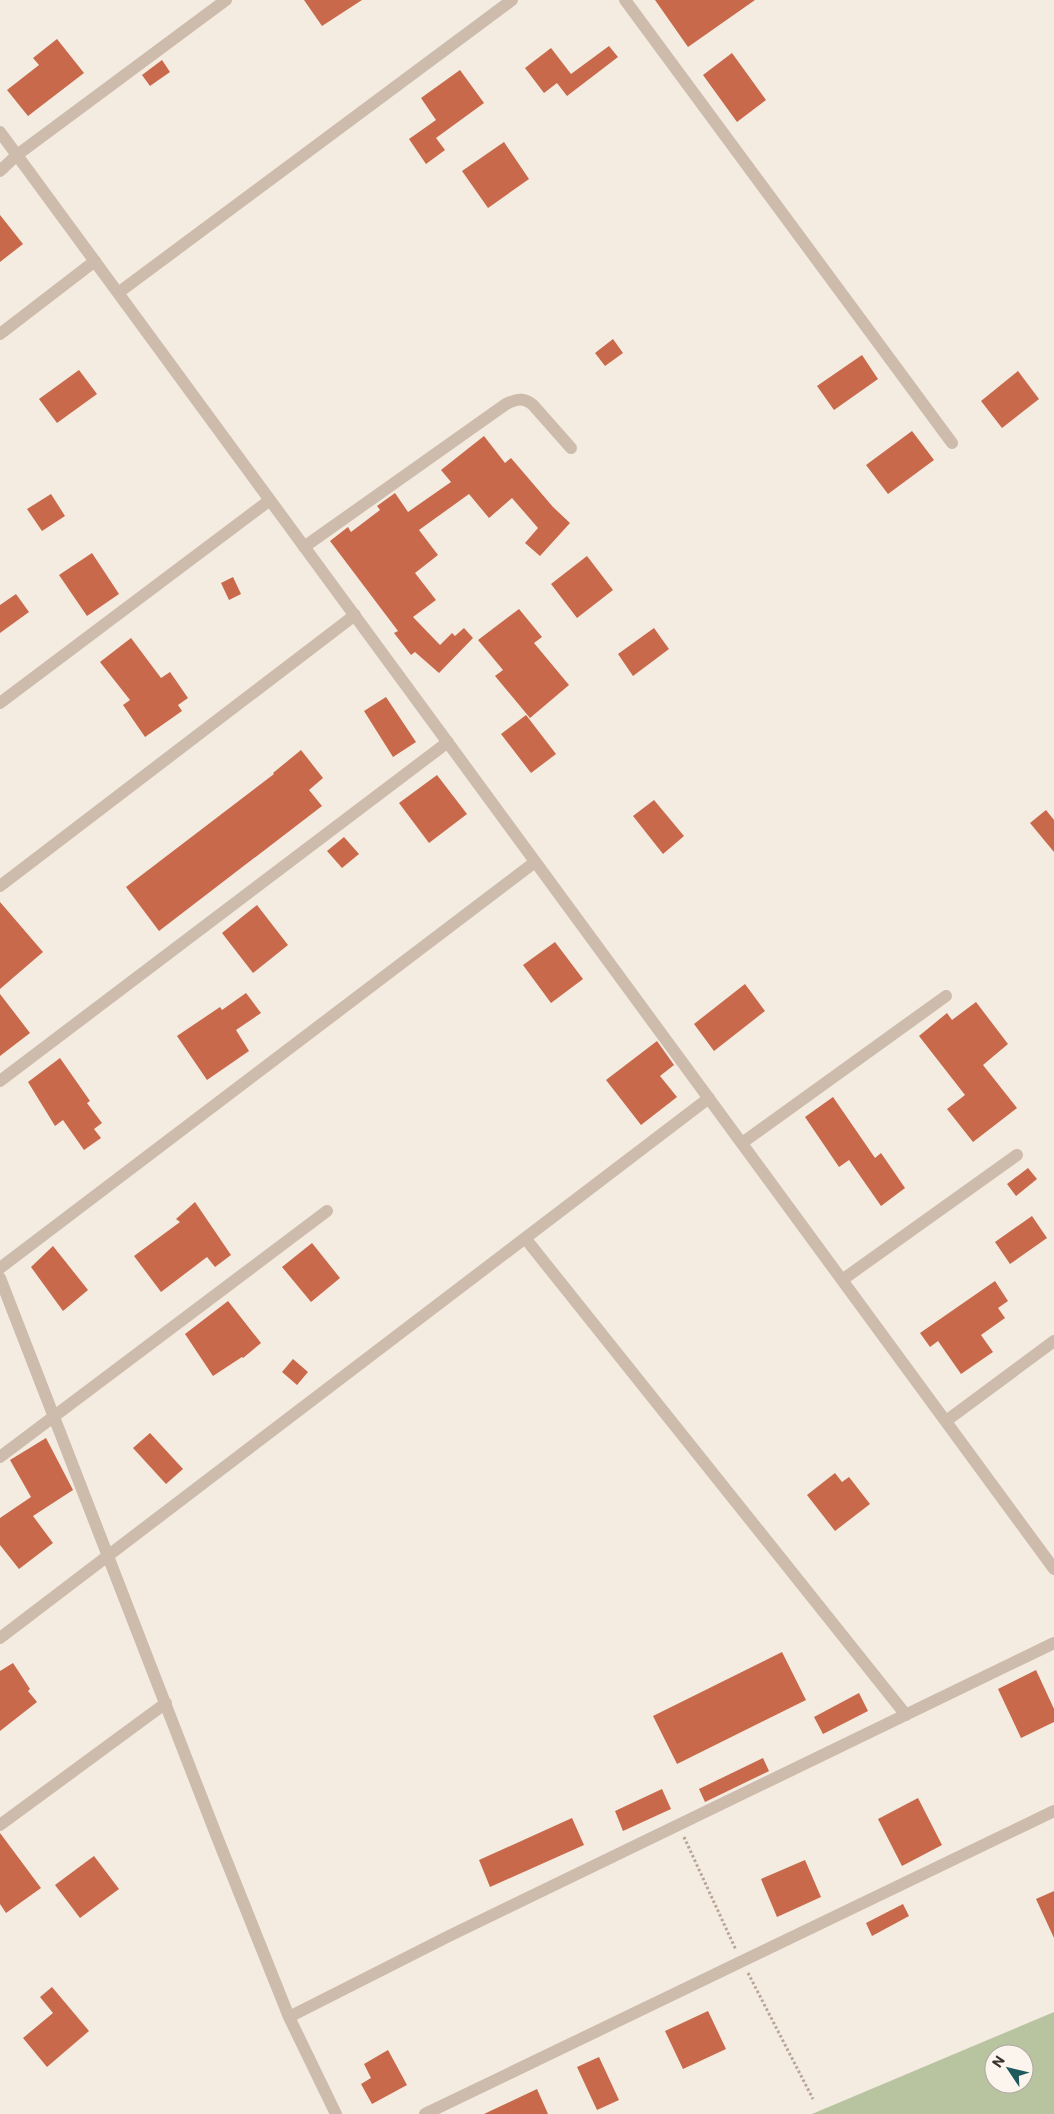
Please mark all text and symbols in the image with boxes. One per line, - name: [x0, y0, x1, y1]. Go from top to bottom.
- north arrow: [984, 2044, 1034, 2094]
- text: N: [988, 2052, 1008, 2070]

